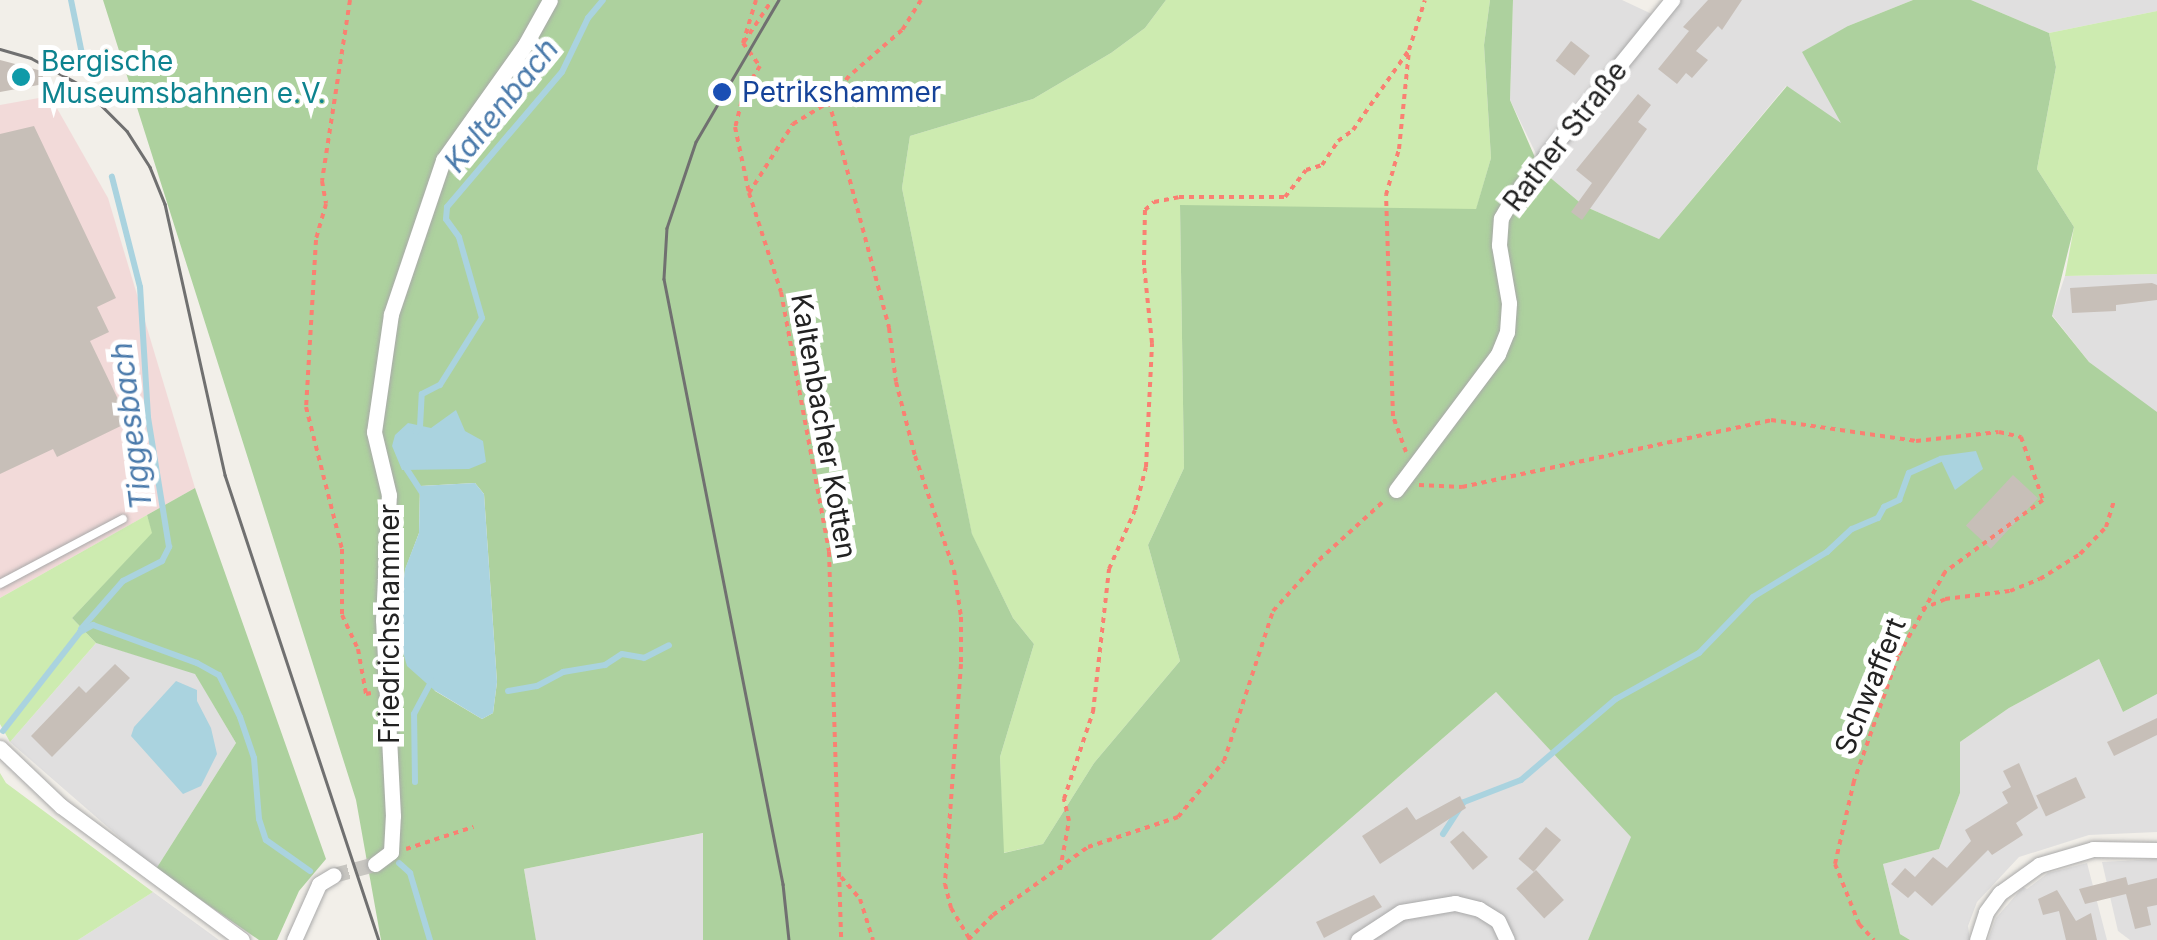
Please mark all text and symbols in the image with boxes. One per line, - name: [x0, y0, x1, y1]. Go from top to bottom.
- water label: Kaltenbach: [436, 31, 566, 179]
- place label: Bergische Museumsbahnen e.V.: [41, 44, 326, 110]
- street label: Rather Straße: [1496, 54, 1634, 218]
- marker: Bergische Museumsbahnen e.V.: [10, 66, 32, 88]
- place label: Petrikshammer: [742, 75, 941, 109]
- marker: Petrikshammer: [711, 81, 733, 103]
- street label: Kaltenbacher Kotten: [784, 291, 864, 561]
- water label: Tiggesbach: [103, 340, 159, 512]
- street label: Friedrichshammer: [372, 504, 406, 744]
- street label: Schwaffert: [1827, 613, 1913, 759]

